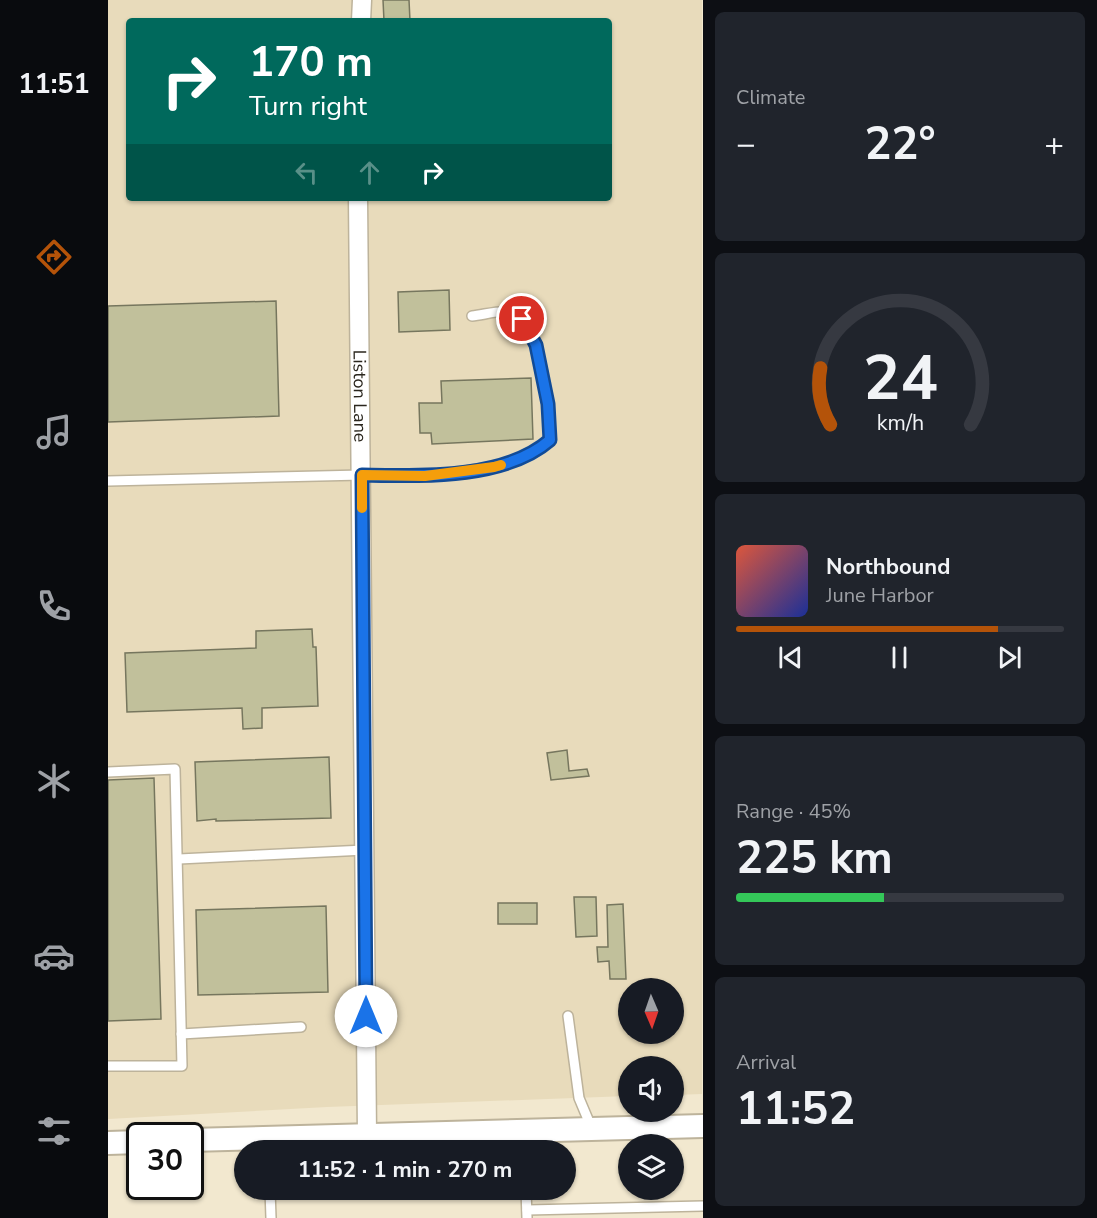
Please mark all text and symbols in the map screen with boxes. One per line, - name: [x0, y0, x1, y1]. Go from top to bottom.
- text: 170 m: [249, 34, 373, 91]
- icon: right: [150, 42, 228, 120]
- text: 11:51: [18, 66, 90, 103]
- text: Climate: [736, 84, 805, 111]
- text: Turn right: [249, 88, 367, 125]
- text: 22°: [864, 114, 936, 175]
- text: −: [736, 122, 756, 167]
- text: +: [1044, 122, 1064, 167]
- icon: left: [290, 156, 323, 189]
- icon: ahead: [353, 156, 386, 189]
- icon: right: [416, 156, 449, 189]
- icon: directions: [33, 236, 75, 278]
- pin: [496, 293, 547, 344]
- icon: arrive: [505, 302, 538, 335]
- text: 24: [863, 336, 937, 421]
- street label: Liston Lane: [347, 349, 372, 443]
- text: km/h: [876, 408, 924, 438]
- icon: music: [33, 411, 75, 453]
- text: Northbound: [826, 552, 950, 582]
- text: June Harbor: [826, 582, 934, 609]
- icon: phone: [33, 585, 75, 627]
- icon: previous: [774, 641, 807, 674]
- icon: pause: [883, 641, 916, 674]
- icon: next: [993, 641, 1026, 674]
- icon: climate: [33, 760, 75, 802]
- text: Range · 45%: [736, 798, 851, 825]
- text: 225 km: [736, 828, 893, 889]
- icon: car: [33, 935, 75, 977]
- north arrow: [618, 978, 684, 1044]
- map controls: [618, 978, 684, 1200]
- position arrow: [334, 984, 398, 1048]
- text: Arrival: [736, 1049, 796, 1076]
- button: sound: [618, 1056, 684, 1122]
- text: 11:52: [736, 1079, 855, 1140]
- icon: filters: [33, 1110, 75, 1152]
- speed limit sign: 30: [126, 1122, 204, 1200]
- button: layers: [618, 1134, 684, 1200]
- text: 11:52 · 1 min · 270 m: [298, 1155, 512, 1185]

